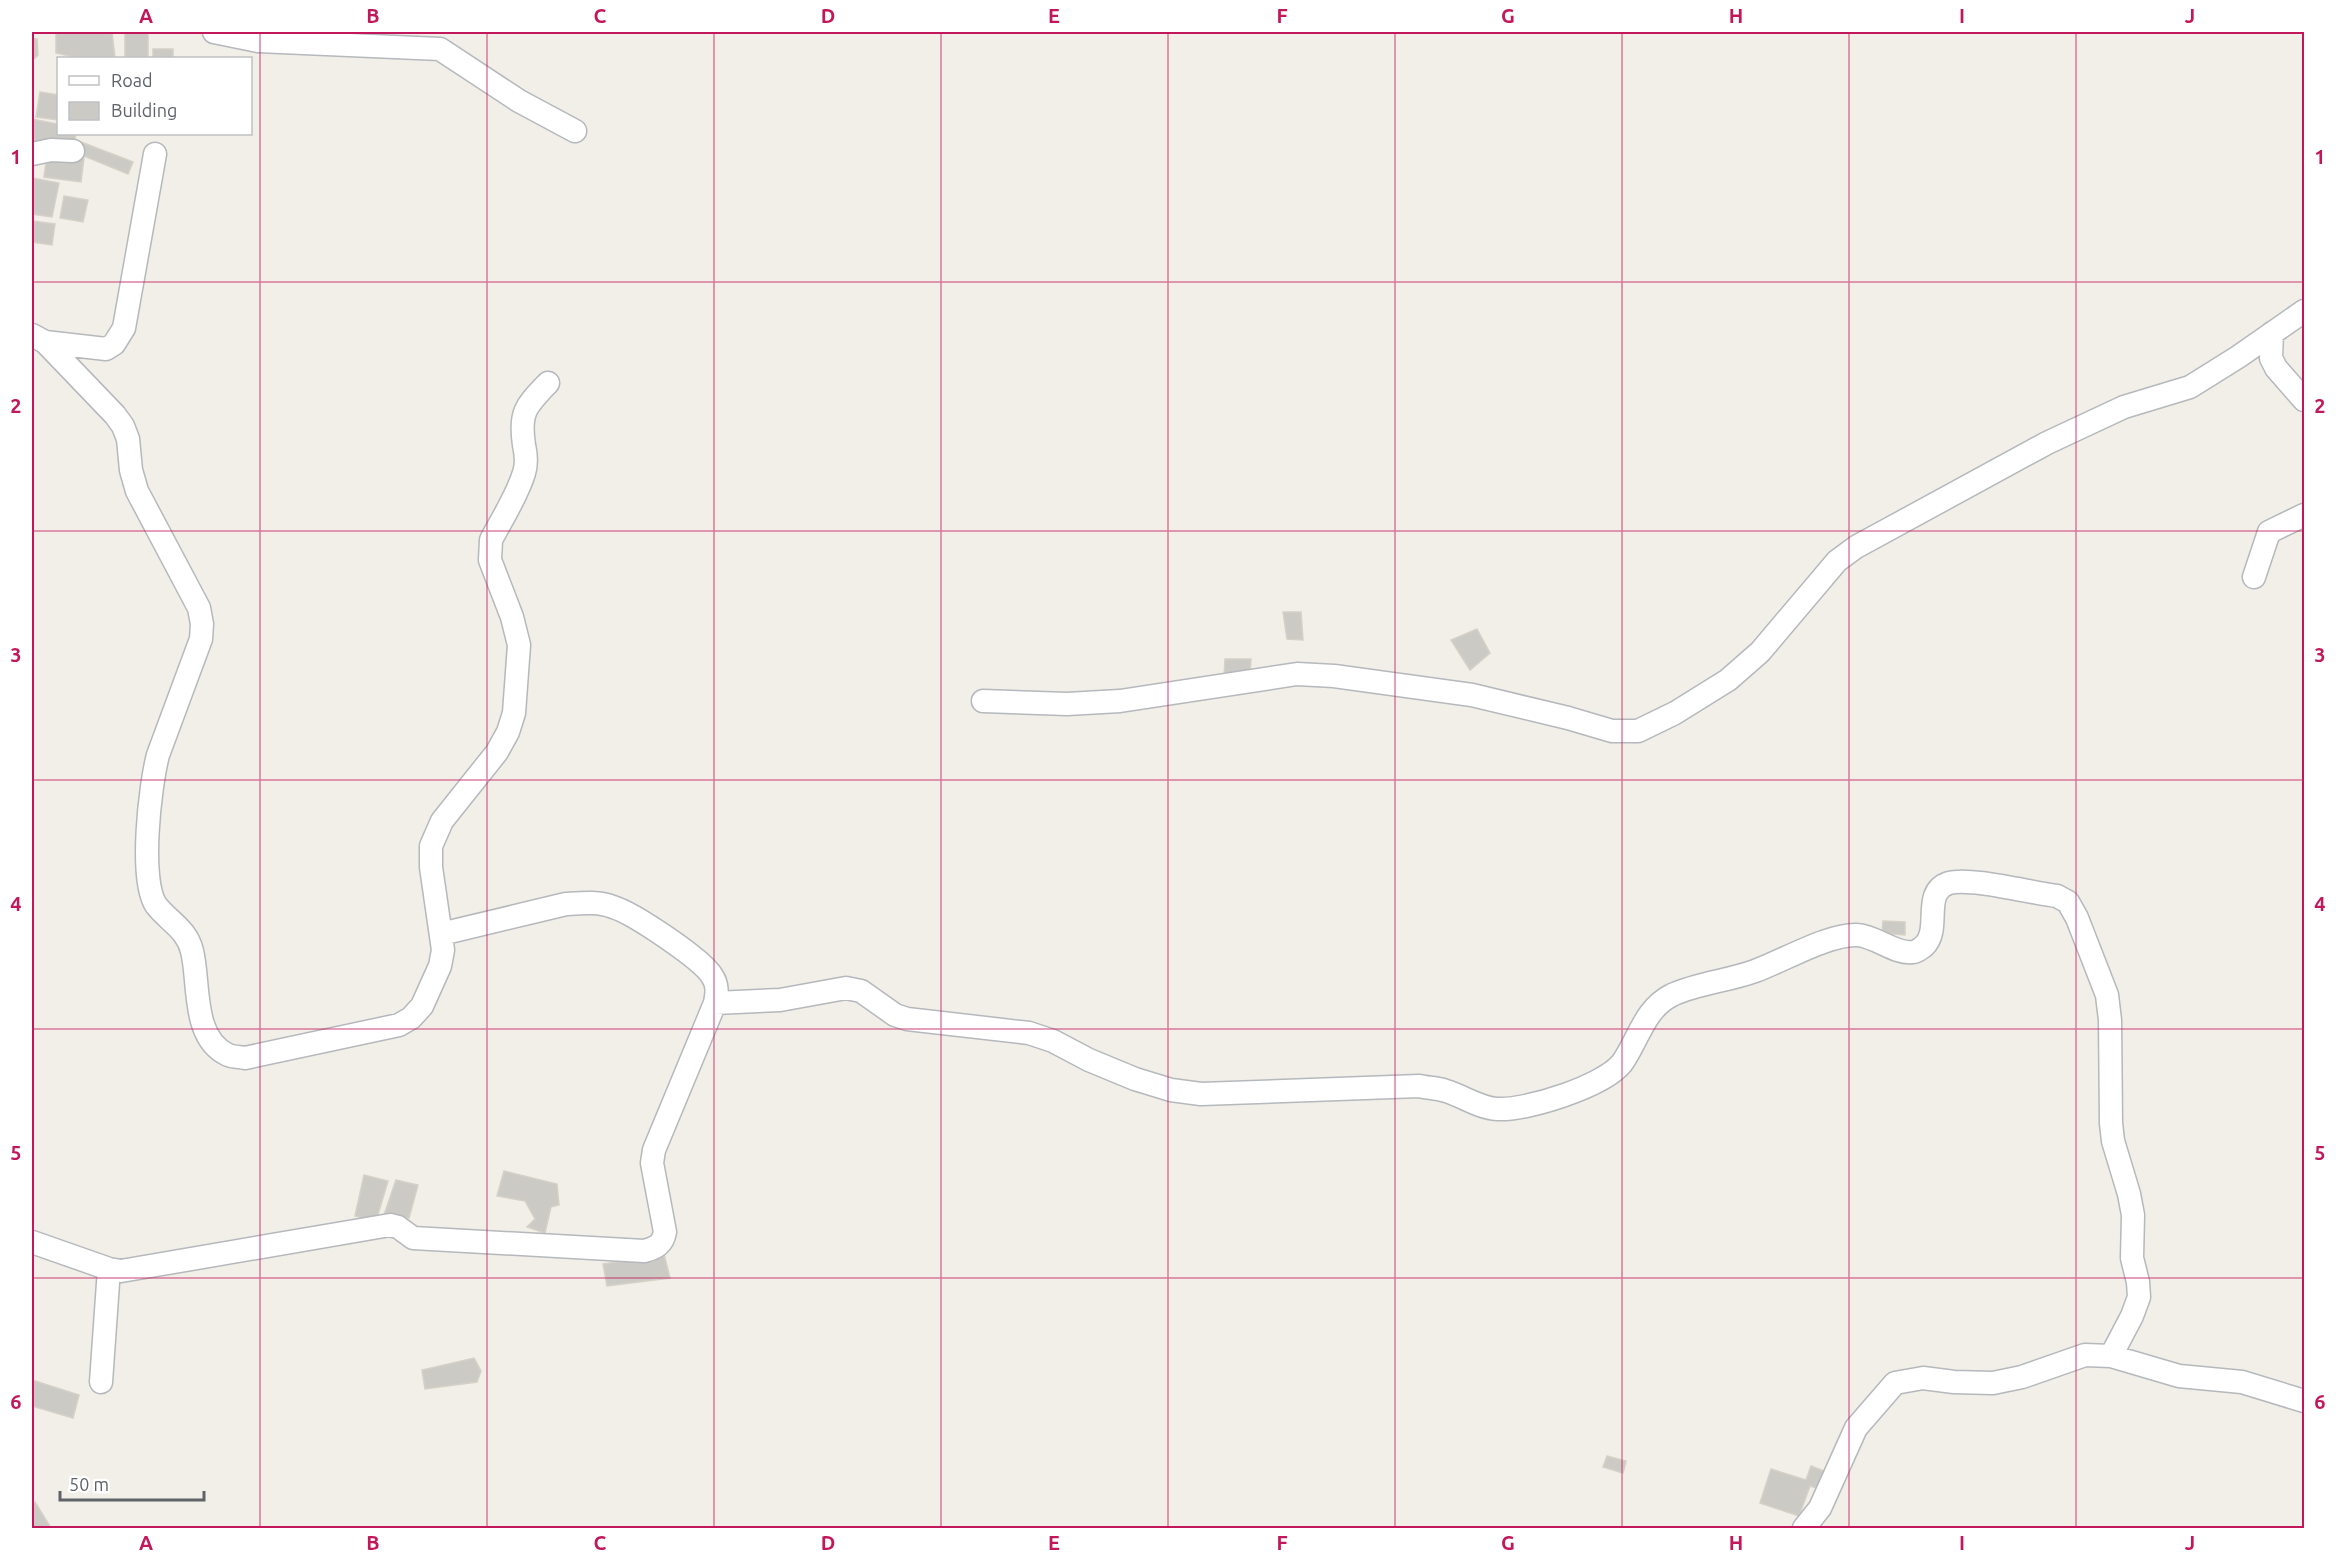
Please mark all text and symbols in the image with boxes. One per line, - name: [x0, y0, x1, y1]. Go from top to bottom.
- text: A: [139, 4, 153, 27]
- text: B: [366, 4, 380, 27]
- text: C: [594, 4, 607, 27]
- text: D: [821, 4, 835, 27]
- text: E: [1048, 4, 1060, 27]
- text: F: [1276, 4, 1288, 27]
- text: G: [1501, 4, 1515, 27]
- text: H: [1729, 4, 1743, 27]
- text: I: [1959, 4, 1965, 27]
- text: J: [2185, 4, 2195, 27]
- legend: [57, 57, 252, 135]
- text: Road: [111, 70, 153, 90]
- text: Building: [111, 100, 177, 120]
- text: 1: [10, 145, 22, 168]
- text: 1: [2314, 145, 2326, 168]
- text: 2: [10, 394, 22, 417]
- text: 2: [2314, 394, 2326, 417]
- text: 3: [10, 643, 22, 666]
- text: 3: [2314, 643, 2326, 666]
- text: 4: [10, 892, 22, 915]
- text: 4: [2314, 892, 2326, 915]
- text: 5: [10, 1141, 22, 1164]
- text: 5: [2314, 1141, 2326, 1164]
- text: 6: [10, 1390, 22, 1413]
- text: 6: [2314, 1390, 2326, 1413]
- scale bar: [60, 1464, 204, 1502]
- text: 50 m: [69, 1474, 109, 1494]
- text: A: [139, 1531, 153, 1554]
- text: B: [366, 1531, 380, 1554]
- text: C: [594, 1531, 607, 1554]
- text: D: [821, 1531, 835, 1554]
- text: E: [1048, 1531, 1060, 1554]
- text: F: [1276, 1531, 1288, 1554]
- text: G: [1501, 1531, 1515, 1554]
- text: H: [1729, 1531, 1743, 1554]
- text: I: [1959, 1531, 1965, 1554]
- text: J: [2185, 1531, 2195, 1554]

